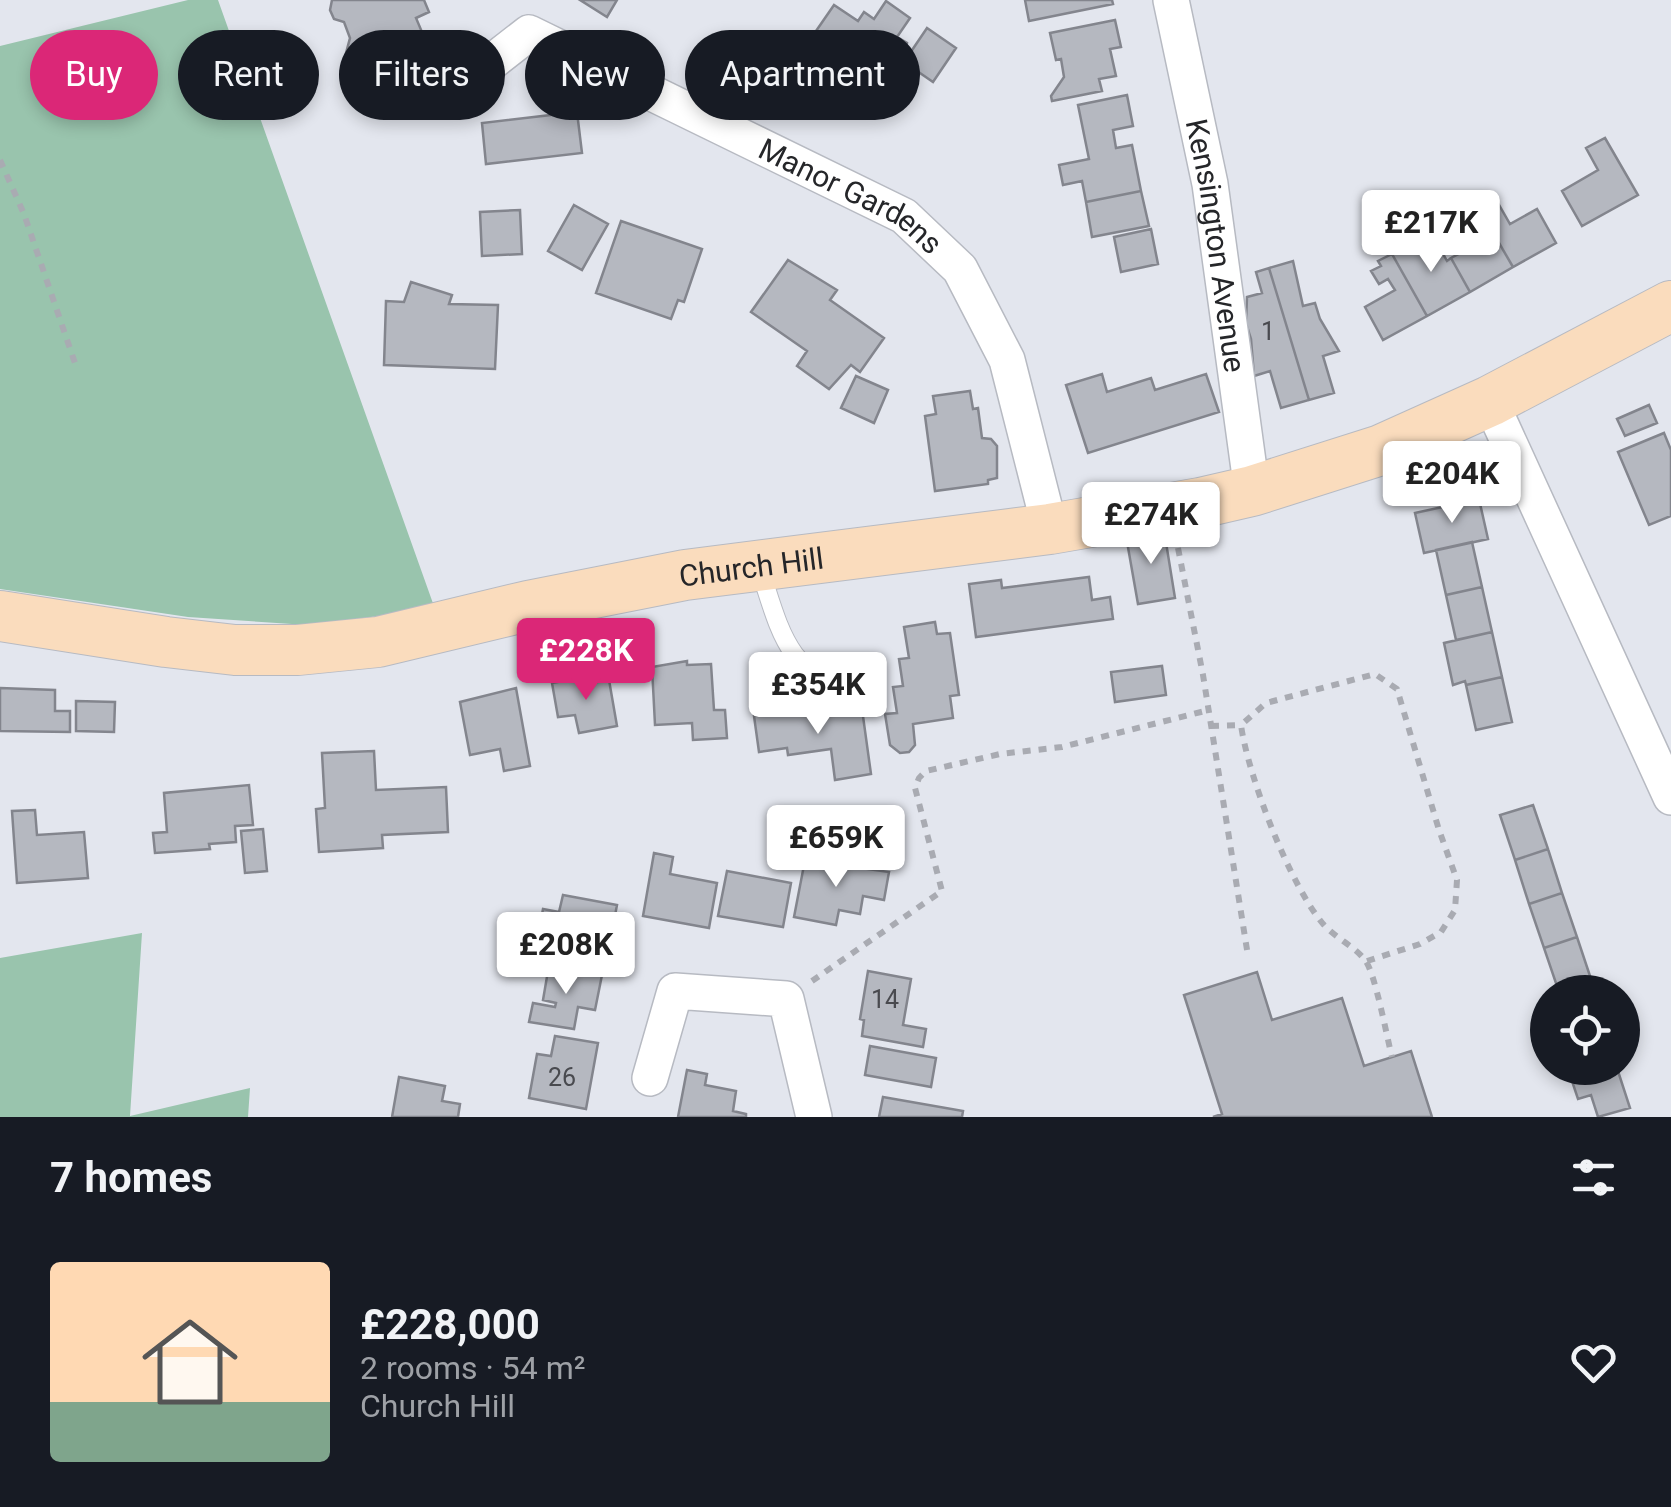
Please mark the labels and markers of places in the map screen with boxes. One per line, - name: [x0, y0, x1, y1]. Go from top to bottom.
- pin: £217K: [1361, 190, 1501, 275]
- pin: £204K: [1382, 441, 1522, 526]
- pin: £274K: [1081, 482, 1221, 567]
- pin: £228K: [516, 618, 656, 703]
- pin: £354K: [748, 652, 888, 737]
- pin: £659K: [766, 805, 906, 890]
- pin: £208K: [496, 912, 636, 997]

